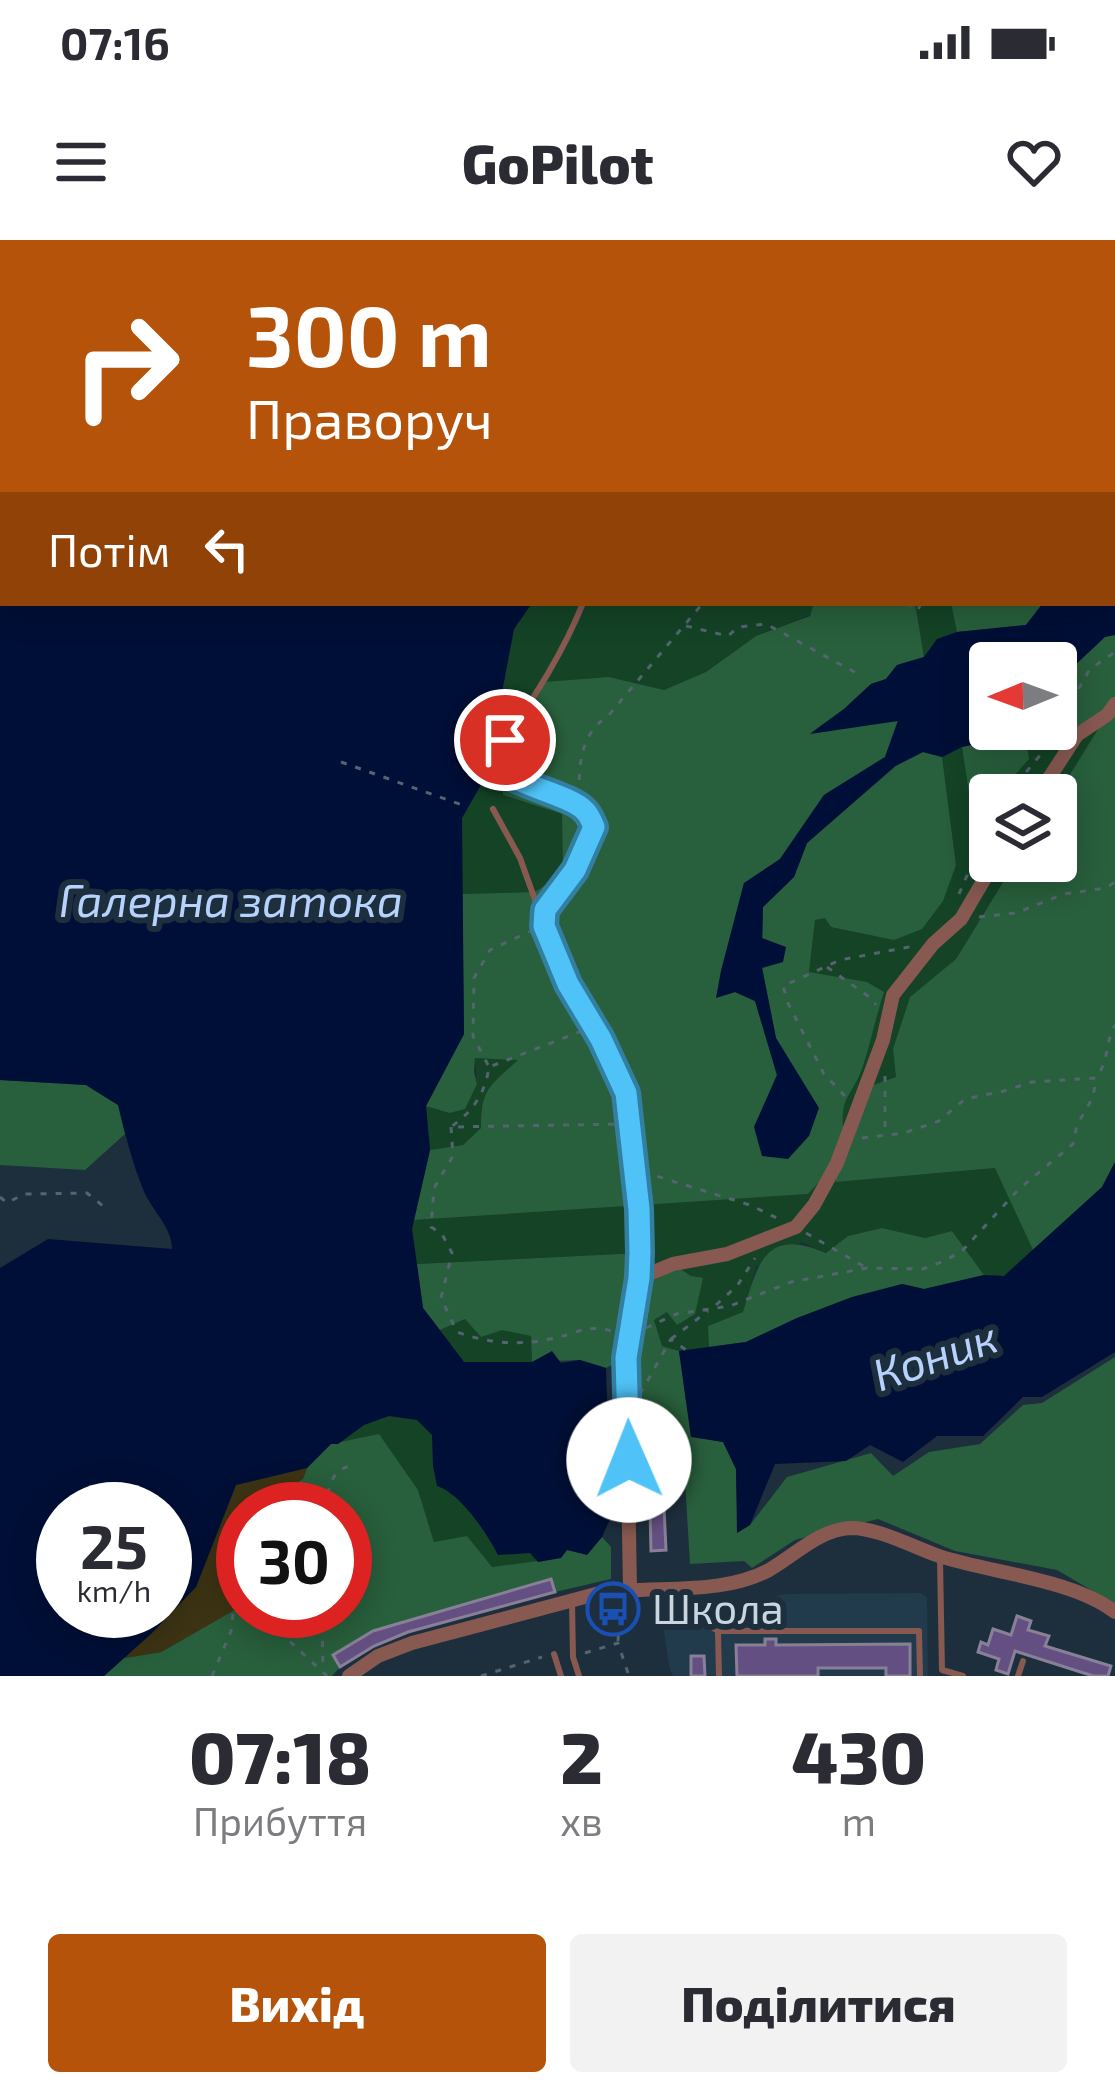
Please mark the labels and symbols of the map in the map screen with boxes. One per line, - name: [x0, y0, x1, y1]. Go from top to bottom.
- north arrow: [969, 642, 1077, 750]
- pin: [454, 689, 556, 791]
- water label: Галерна затока: [59, 872, 403, 926]
- water label: Коник: [865, 1308, 1004, 1400]
- position arrow: [566, 1397, 692, 1523]
- speed limit sign: 30: [216, 1482, 372, 1638]
- bus stop icon: Школа: [585, 1581, 641, 1637]
- place label: Школа: [652, 1582, 784, 1632]

